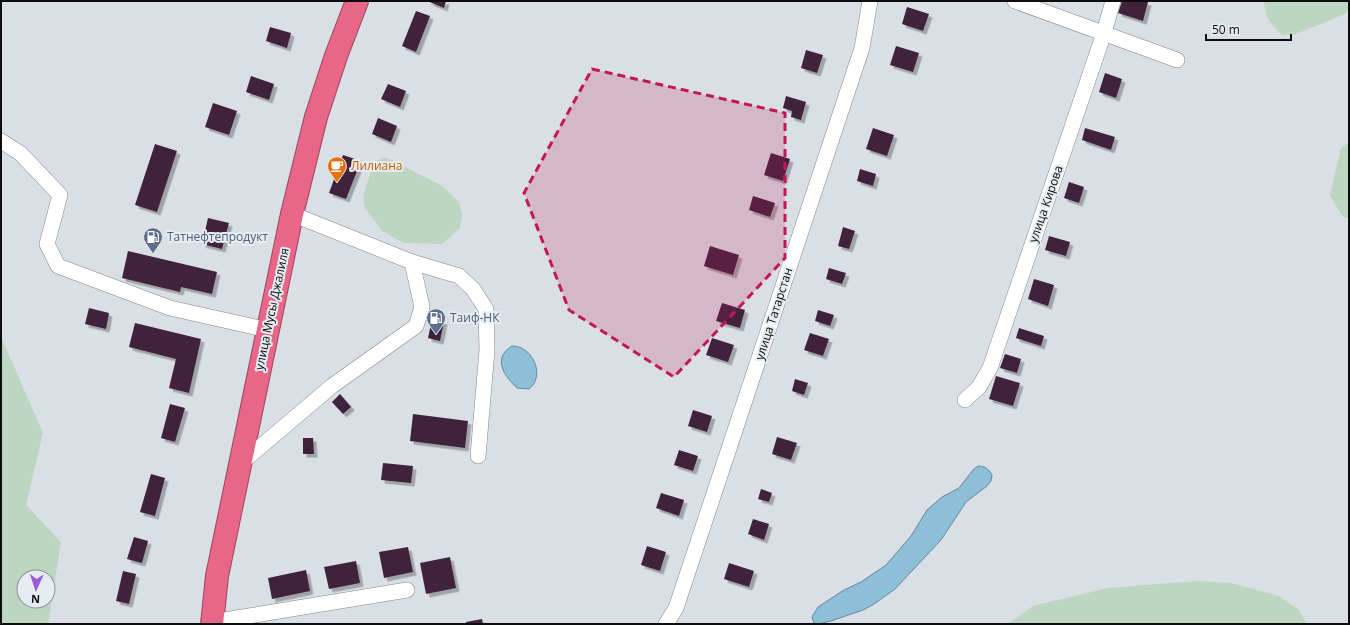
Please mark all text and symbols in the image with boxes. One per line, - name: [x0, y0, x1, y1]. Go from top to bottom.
- scale bar: [1206, 16, 1291, 42]
- text: 50 m: [1212, 21, 1240, 38]
- cafe icon: Лилиана: [326, 155, 348, 183]
- place label: Лилиана: [351, 157, 403, 174]
- street label: улица Кирова: [1024, 163, 1067, 245]
- fuel station icon: Татнефтепродукт: [142, 226, 164, 254]
- place label: Татнефтепродукт: [167, 228, 268, 245]
- street label: улица Мусы Джалиля: [250, 246, 293, 372]
- street label: улица Татарстан: [751, 265, 797, 362]
- fuel station icon: Таиф-НК: [425, 307, 447, 335]
- place label: Таиф-НК: [450, 309, 500, 326]
- north arrow: [16, 569, 56, 609]
- text: N: [31, 592, 40, 607]

